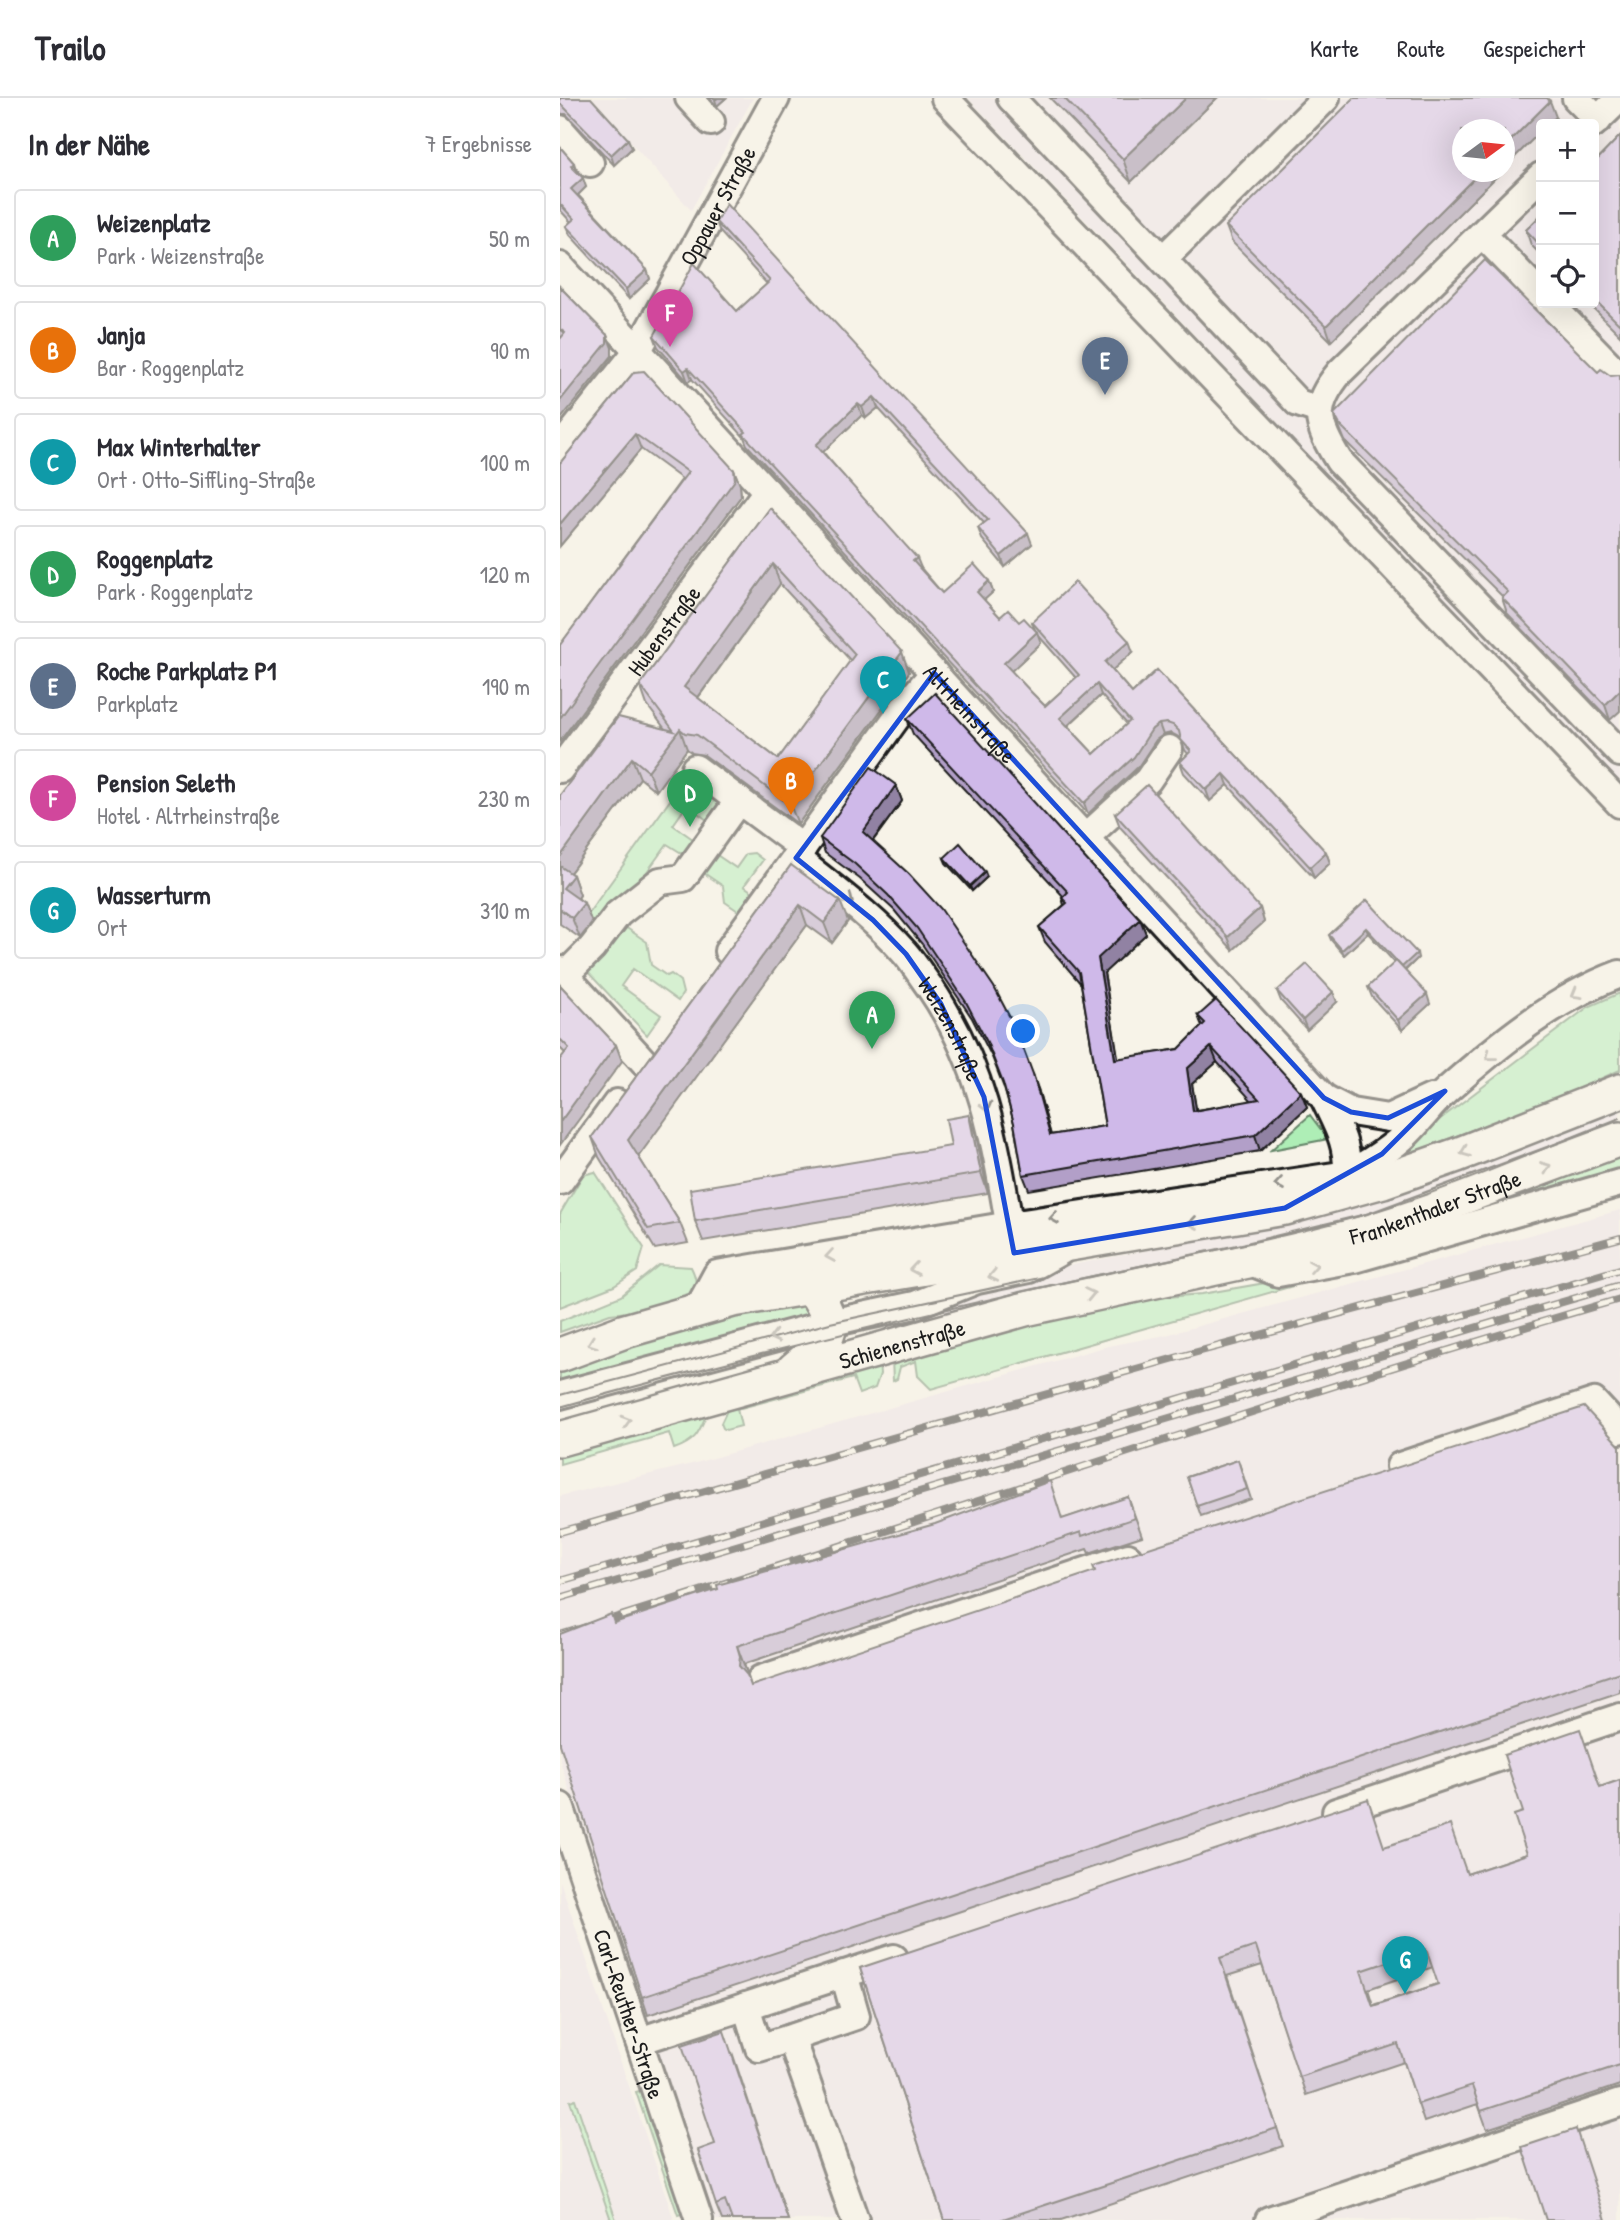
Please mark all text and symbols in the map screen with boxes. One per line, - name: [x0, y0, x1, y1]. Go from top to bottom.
- text: Trailo: [35, 26, 106, 70]
- text: Karte: [1310, 32, 1359, 64]
- text: Route: [1397, 32, 1445, 64]
- text: Gespeichert: [1483, 32, 1585, 64]
- north arrow: [1452, 119, 1515, 182]
- map controls: [1536, 119, 1599, 308]
- button: +: [1536, 119, 1599, 182]
- text: In der Nähe: [28, 124, 150, 164]
- text: 7 Ergebnisse: [425, 128, 532, 159]
- street label: Oppauer Straße: [672, 140, 762, 271]
- button: −: [1536, 182, 1599, 245]
- text: Weizenplatz: [97, 205, 211, 240]
- text: A: [47, 223, 59, 254]
- text: 50 m: [489, 223, 530, 254]
- text: Park · Weizenstraße: [97, 240, 265, 271]
- button: locate: [1536, 245, 1599, 308]
- pin: F: [647, 289, 693, 347]
- text: Janja: [97, 317, 145, 352]
- text: B: [47, 335, 59, 366]
- text: 90 m: [490, 335, 530, 366]
- pin: E: [1082, 337, 1128, 395]
- text: Bar · Roggenplatz: [97, 352, 244, 383]
- text: Max Winterhalter: [97, 429, 261, 464]
- text: C: [47, 447, 59, 478]
- text: 100 m: [480, 447, 530, 478]
- text: Ort · Otto-Siffling-Straße: [97, 464, 316, 495]
- text: Roggenplatz: [97, 541, 213, 576]
- text: D: [48, 559, 58, 590]
- text: 120 m: [480, 559, 530, 590]
- text: Park · Roggenplatz: [97, 576, 253, 607]
- street label: Hubenstraße: [620, 579, 707, 682]
- text: Roche Parkplatz P1: [97, 653, 276, 688]
- pin: C: [860, 656, 906, 714]
- street label: Altrheinstraße: [917, 657, 1024, 769]
- text: E: [48, 671, 58, 702]
- text: 190 m: [482, 671, 530, 702]
- text: Parkplatz: [97, 688, 178, 719]
- pin: B: [768, 757, 814, 815]
- text: Pension Seleth: [97, 765, 235, 800]
- pin: D: [667, 769, 713, 827]
- text: F: [49, 783, 57, 814]
- text: 230 m: [478, 783, 530, 814]
- text: Hotel · Altrheinstraße: [97, 800, 280, 831]
- text: Wasserturm: [97, 877, 211, 912]
- one-way arrow: [842, 892, 854, 905]
- text: G: [47, 895, 59, 926]
- text: 310 m: [480, 895, 530, 926]
- text: Ort: [97, 912, 127, 943]
- street label: Weizenstraße: [911, 970, 991, 1085]
- one-way arrow: [1570, 986, 1583, 999]
- pin: A: [849, 991, 895, 1049]
- your location: [1006, 1014, 1040, 1048]
- one-way arrow: [1485, 1047, 1497, 1060]
- one-way arrow: [978, 1101, 993, 1113]
- one-way arrow: [1460, 1143, 1472, 1157]
- street label: Frankenthaler Straße: [1346, 1162, 1525, 1252]
- one-way arrow: [1540, 1162, 1552, 1176]
- one-way arrow: [1273, 1177, 1285, 1192]
- one-way arrow: [1048, 1210, 1060, 1225]
- one-way arrow: [1187, 1215, 1199, 1230]
- one-way arrow: [824, 1248, 836, 1263]
- one-way arrow: [1307, 1259, 1319, 1274]
- one-way arrow: [908, 1261, 920, 1276]
- one-way arrow: [987, 1268, 999, 1283]
- one-way arrow: [1084, 1288, 1096, 1302]
- street label: Schienenstraße: [835, 1311, 968, 1376]
- one-way arrow: [768, 1329, 780, 1343]
- one-way arrow: [587, 1335, 599, 1349]
- one-way arrow: [620, 1415, 632, 1429]
- street label: Carl-Reuther-Straße: [587, 1925, 673, 2103]
- pin: G: [1382, 1936, 1428, 1994]

